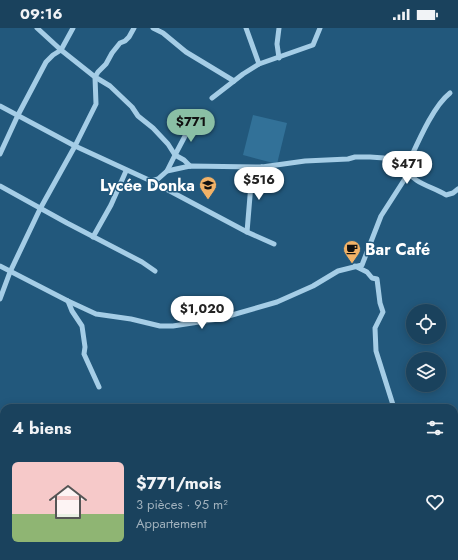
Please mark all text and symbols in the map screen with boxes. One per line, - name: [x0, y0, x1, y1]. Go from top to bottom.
- text: 09:16: [20, 3, 62, 25]
- pin: $771: [167, 109, 215, 143]
- text: $771: [176, 112, 206, 131]
- pin: $471: [383, 151, 431, 185]
- text: $471: [391, 154, 423, 173]
- pin: $516: [235, 167, 283, 201]
- text: $516: [243, 170, 275, 189]
- place label: Lycée Donka: [100, 174, 195, 197]
- school or university icon: Lycée Donka: [198, 175, 218, 200]
- place label: Bar Café: [365, 238, 430, 261]
- cafe icon: Bar Café: [342, 239, 362, 264]
- pin: $1,020: [169, 296, 235, 330]
- text: $1,020: [180, 299, 224, 318]
- map controls: [406, 304, 446, 392]
- button: locate: [406, 304, 446, 344]
- button: layers: [406, 352, 446, 392]
- text: 4 biens: [12, 416, 71, 440]
- icon: filters: [424, 417, 446, 439]
- text: $771/mois: [136, 471, 221, 495]
- icon: home: [44, 478, 92, 526]
- icon: heart: [424, 491, 446, 513]
- text: 3 pièces · 95 m²: [136, 495, 228, 514]
- text: Appartement: [136, 514, 207, 533]

